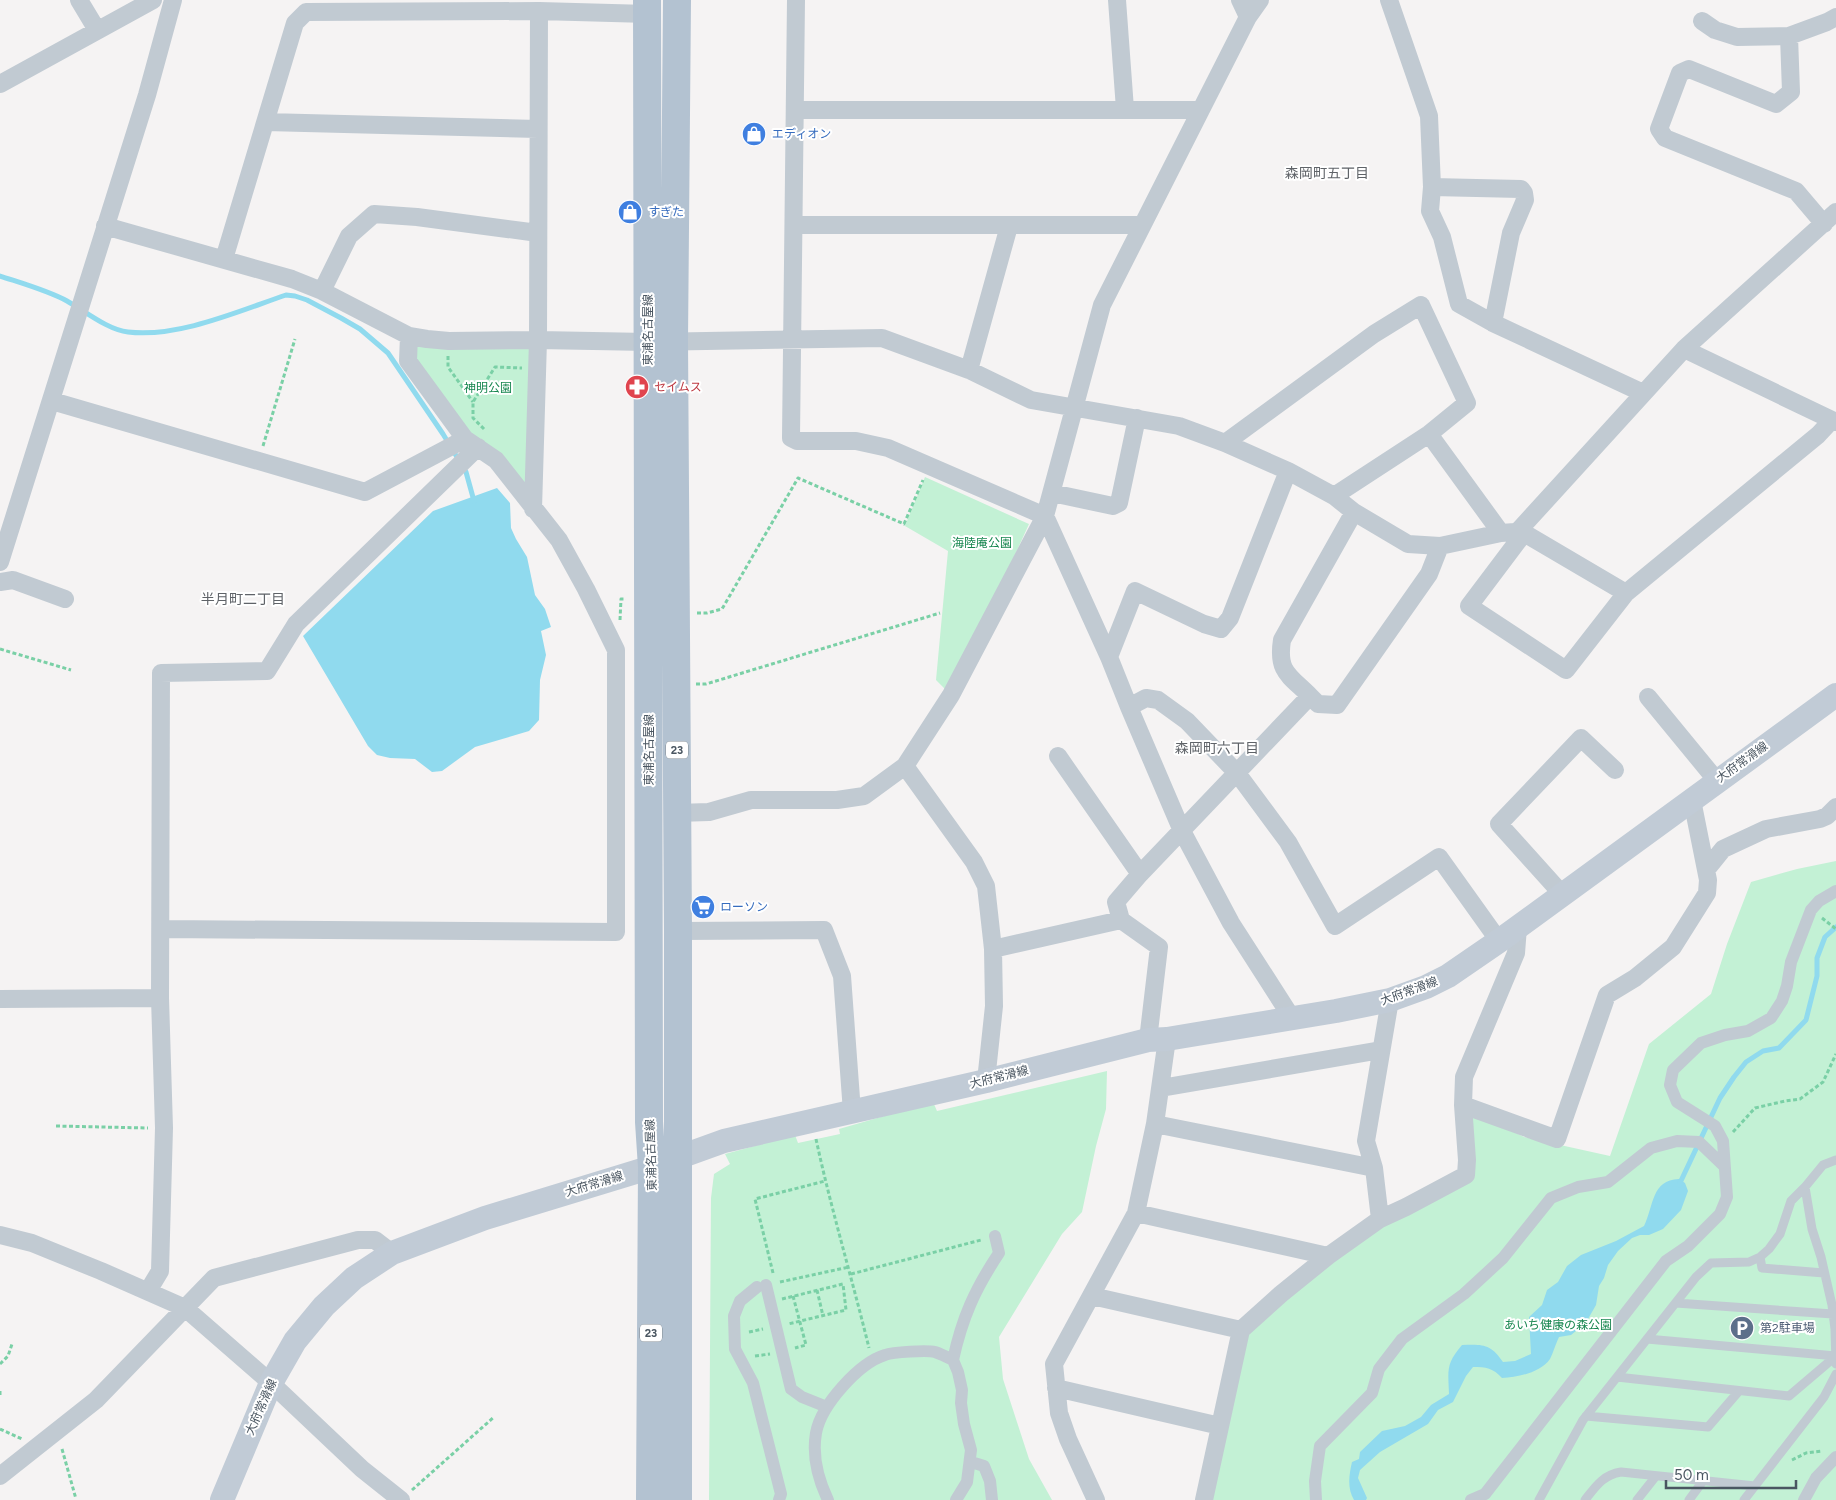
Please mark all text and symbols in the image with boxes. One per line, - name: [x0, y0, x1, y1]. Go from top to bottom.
- shop icon: エディオン: [741, 121, 767, 147]
- place label: エディオン: [772, 127, 831, 141]
- district label: 森岡町五丁目: [1285, 165, 1369, 182]
- shop icon: すぎた: [617, 199, 643, 225]
- place label: すぎた: [648, 205, 684, 219]
- street label: 東浦名古屋線: [641, 294, 655, 366]
- pharmacy icon: セイムス: [624, 374, 650, 400]
- place label: セイムス: [654, 380, 702, 394]
- park label: 神明公園: [464, 381, 512, 395]
- park label: 海陸庵公園: [952, 536, 1012, 550]
- district label: 半月町二丁目: [201, 591, 285, 608]
- street label: 東浦名古屋線: [642, 714, 656, 786]
- street label: 大府常滑線: [1714, 739, 1770, 785]
- district label: 森岡町六丁目: [1175, 740, 1259, 757]
- road number: 23: [666, 742, 688, 758]
- supermarket icon: ローソン: [690, 894, 716, 920]
- place label: ローソン: [720, 900, 768, 914]
- street label: 大府常滑線: [1378, 974, 1440, 1008]
- street label: 大府常滑線: [968, 1063, 1030, 1091]
- street label: 東浦名古屋線: [643, 1119, 659, 1191]
- street label: 大府常滑線: [563, 1169, 625, 1199]
- parking icon: 第2駐車場: [1729, 1315, 1755, 1341]
- park label: あいち健康の森公園: [1504, 1318, 1612, 1332]
- place label: 第2駐車場: [1760, 1321, 1815, 1335]
- road number: 23: [640, 1325, 662, 1342]
- street label: 大府常滑線: [242, 1377, 280, 1437]
- scale bar: [1666, 1458, 1796, 1490]
- text: 50 m: [1674, 1466, 1709, 1484]

